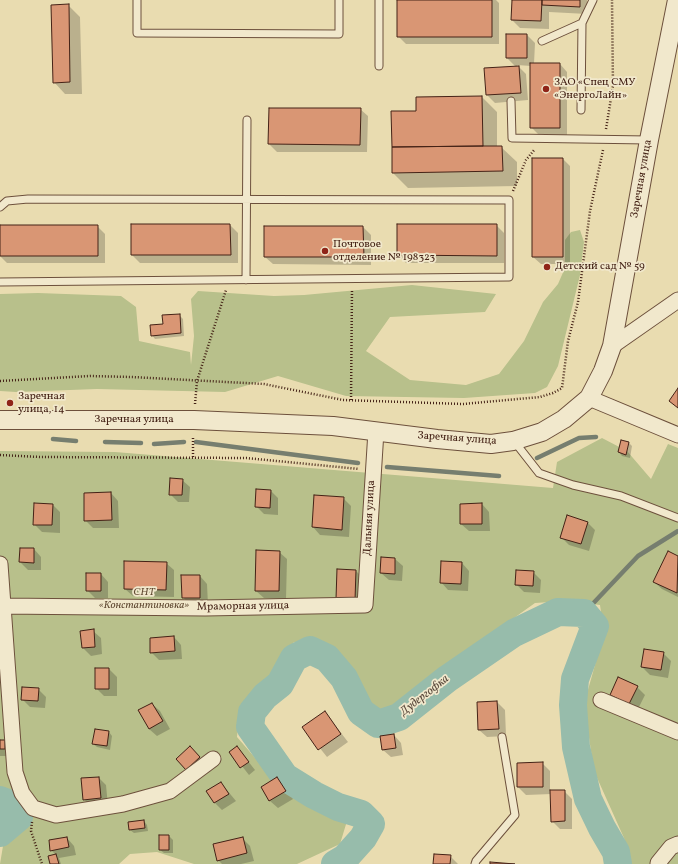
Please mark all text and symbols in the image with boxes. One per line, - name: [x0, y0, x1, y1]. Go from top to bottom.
- place label: ЗАО «Спец СМУ «ЭнергоЛайн»: [554, 76, 635, 102]
- marker: ЗАО «Спец СМУ «ЭнергоЛайн»: [541, 84, 551, 94]
- street label: Заречная улица: [629, 139, 655, 219]
- place label: Почтовое отделение № 198323: [333, 238, 435, 264]
- marker: Почтовое отделение № 198323: [320, 246, 330, 256]
- place label: Детский сад № 59: [555, 260, 645, 274]
- marker: Детский сад № 59: [542, 262, 552, 272]
- place label: Заречная улица, 14: [18, 390, 65, 416]
- marker: Заречная улица, 14: [5, 398, 15, 408]
- street label: Заречная улица: [94, 413, 174, 427]
- street label: Заречная улица: [417, 430, 497, 448]
- street label: Дальняя улица: [361, 480, 379, 556]
- park label: СНТ «Константиновка»: [99, 586, 189, 612]
- street label: Мраморная улица: [197, 600, 289, 614]
- water label: Дудергофка: [398, 672, 452, 720]

